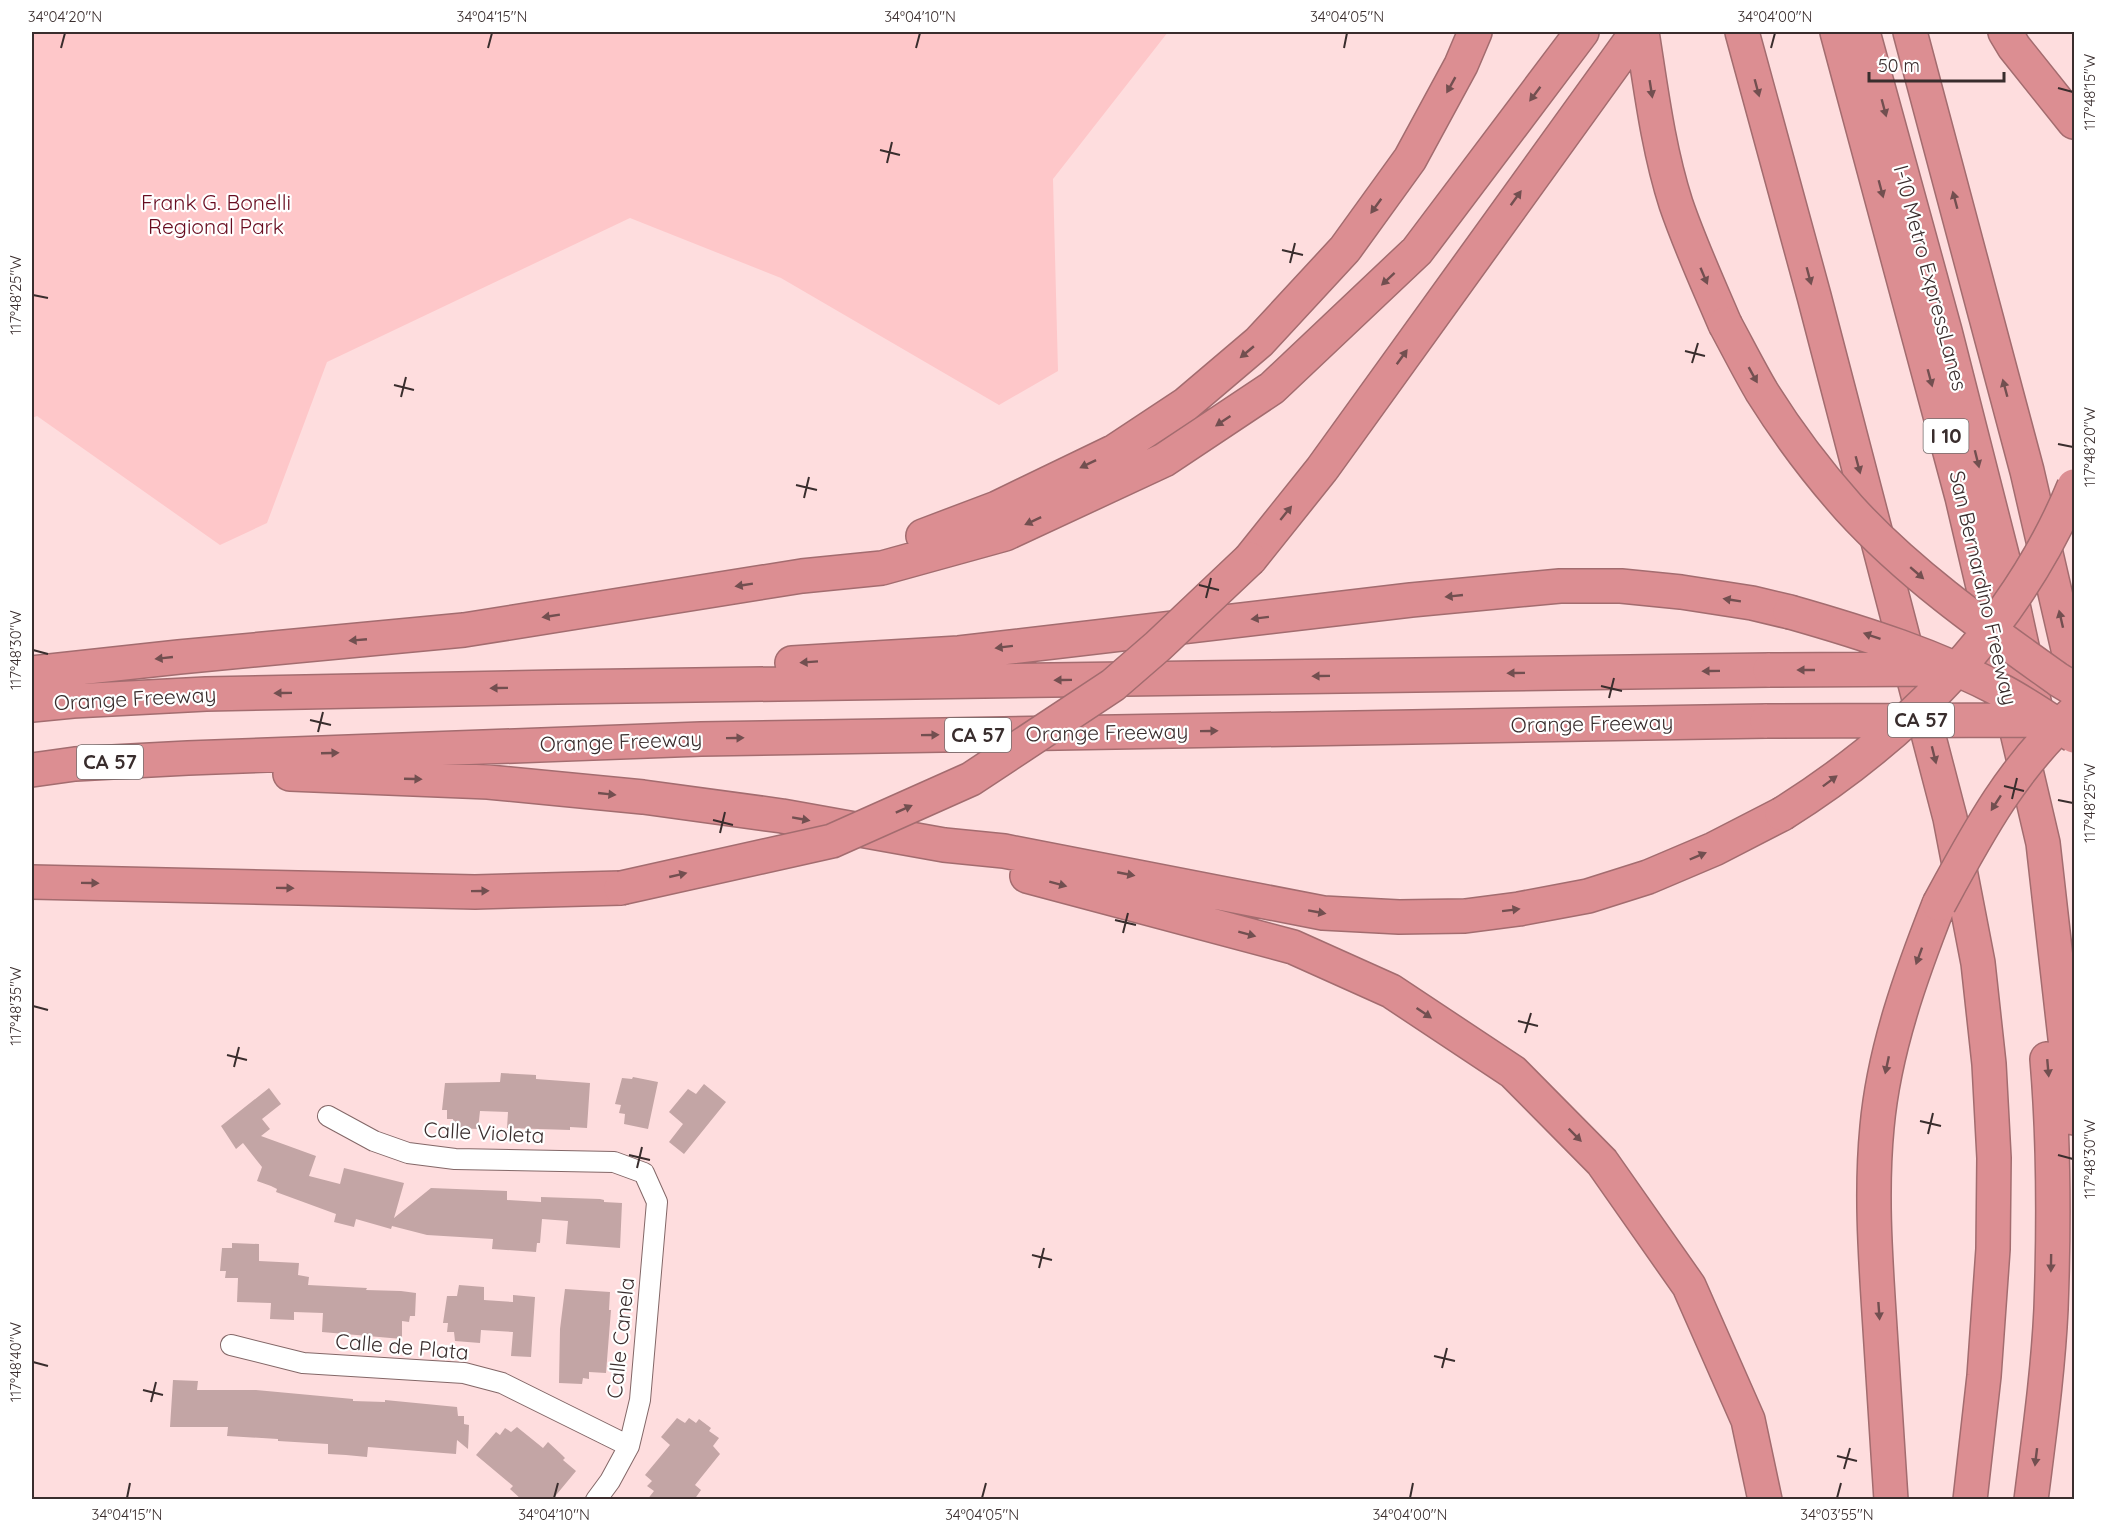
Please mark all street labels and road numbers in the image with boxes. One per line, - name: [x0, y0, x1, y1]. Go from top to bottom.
- street label: I-10 Metro ExpressLanes: [1888, 162, 1974, 393]
- road number: I 10: [1924, 419, 1968, 453]
- street label: San Bernardino Freeway: [1944, 468, 2024, 708]
- street label: Orange Freeway: [53, 681, 217, 715]
- road number: CA 57: [1888, 703, 1954, 737]
- street label: Orange Freeway: [1510, 709, 1674, 737]
- road number: CA 57: [945, 718, 1011, 752]
- street label: Orange Freeway: [1025, 718, 1189, 746]
- street label: Orange Freeway: [539, 725, 703, 757]
- road number: CA 57: [77, 745, 143, 779]
- street label: Calle Violeta: [423, 1116, 545, 1148]
- street label: Calle Canela: [601, 1276, 639, 1400]
- street label: Calle de Plata: [334, 1327, 470, 1365]

